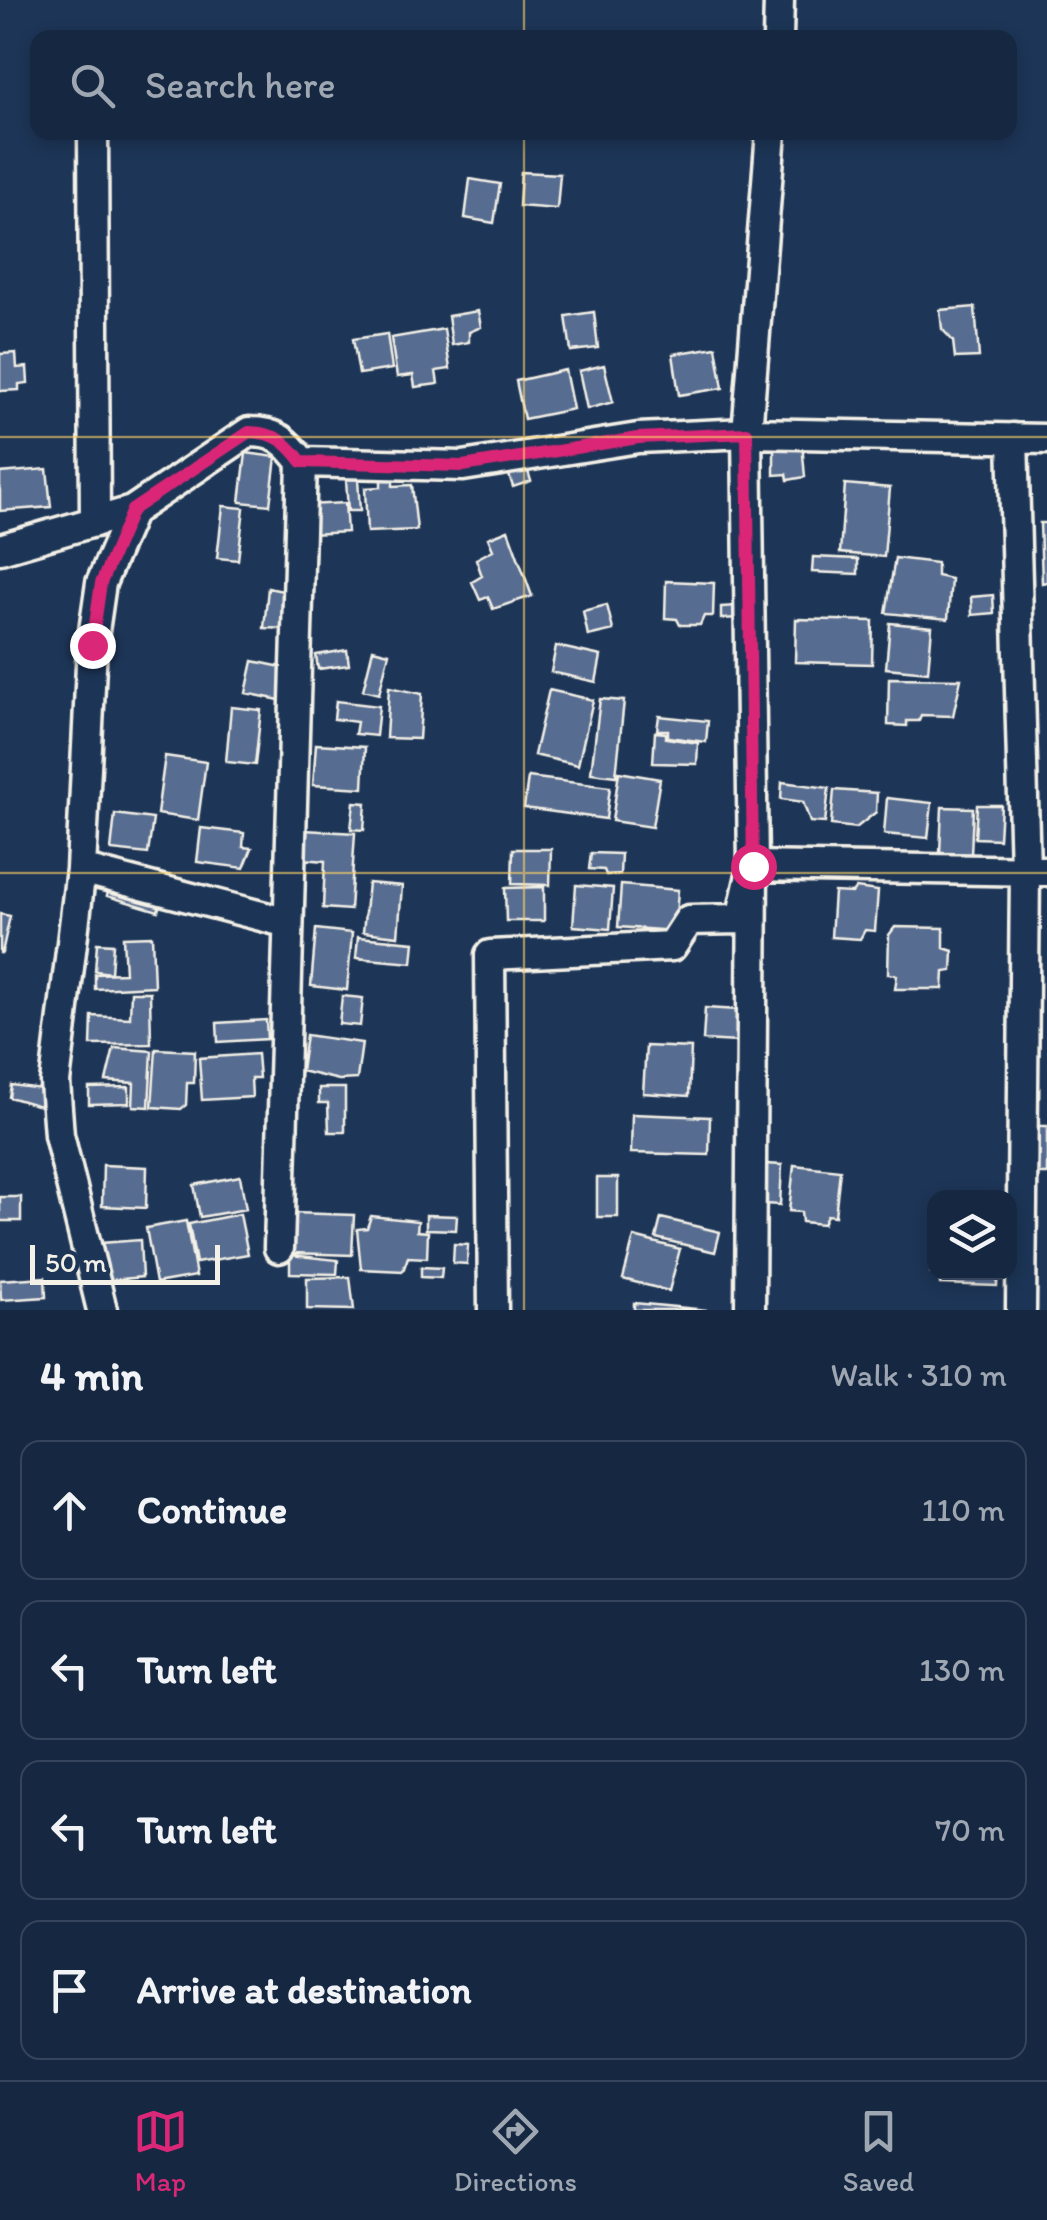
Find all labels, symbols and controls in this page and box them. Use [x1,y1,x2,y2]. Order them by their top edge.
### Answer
search box [30,30,1017,140]
icon: search [65,58,120,113]
text: Search here [145,62,336,108]
route end [70,623,116,669]
route start [731,844,777,890]
map controls [927,1190,1017,1280]
button: layers [927,1190,1017,1280]
scale bar [30,1240,220,1284]
text: 50 m [45,1245,107,1279]
text: 4 min [40,1350,143,1401]
text: Walk · 310 m [831,1356,1007,1394]
icon: ahead [42,1483,97,1538]
text: Continue [137,1487,287,1533]
text: 110 m [921,1491,1005,1529]
icon: left [42,1643,97,1698]
text: Turn left [137,1647,277,1693]
text: 130 m [919,1651,1005,1689]
icon: left [42,1803,97,1858]
text: Turn left [137,1807,277,1853]
text: 70 m [935,1811,1005,1849]
icon: arrive [42,1963,97,2018]
text: Arrive at destination [137,1967,472,2013]
tab: Map [133,2104,188,2198]
tab: Directions [454,2104,577,2198]
tab: Saved [843,2104,914,2198]

